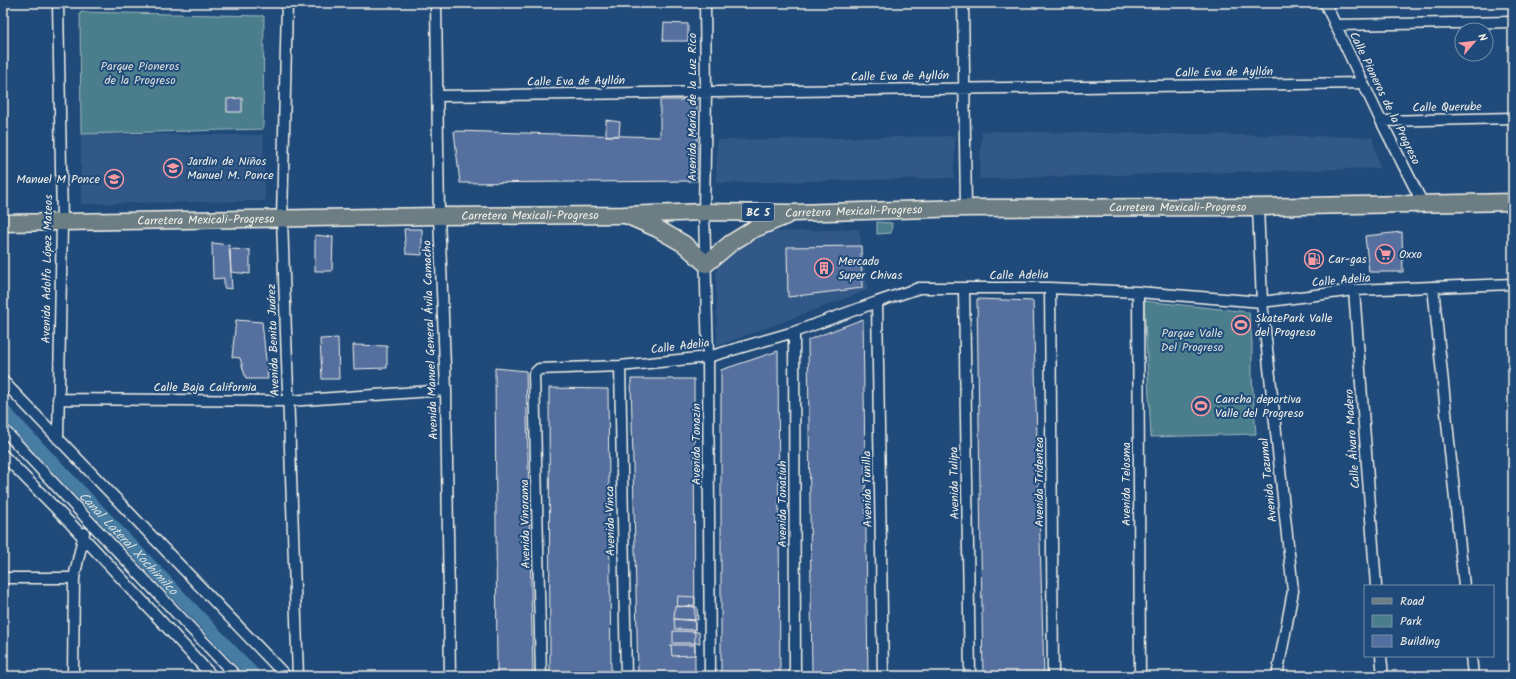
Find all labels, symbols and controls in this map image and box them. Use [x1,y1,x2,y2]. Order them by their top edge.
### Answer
north arrow [1454,22,1494,62]
street label: Calle Pioneros de la Progreso [1344,28,1425,168]
text: N [1472,30,1492,45]
street label: Avenida María de la Luz Rico [683,33,702,181]
park label: Parque Pioneros de la Progreso [101,57,179,90]
street label: Calle Eva de Ayllón [1175,62,1273,83]
street label: Calle Eva de Ayllón [851,66,949,87]
street label: Calle Eva de Ayllón [527,71,625,92]
street label: Calle Querube [1412,97,1482,118]
place label: Jardin de Niños Manuel M. Ponce [187,152,274,185]
school or university icon: Jardin de Niños Manuel M. Ponce [162,157,184,179]
school or university icon: Manuel M Ponce [103,168,125,190]
place label: Manuel M Ponce [16,170,101,189]
street label: Avenida Adolfo López Mateos [37,194,58,344]
street label: Carretera Mexicali-Progreso [1109,198,1247,218]
street label: Carretera Mexicali-Progreso [785,200,923,223]
road number: BC 5 [742,203,774,221]
street label: Carretera Mexicali-Progreso [461,206,599,226]
street label: Carretera Mexicali-Progreso [137,210,275,231]
street label: Avenida Manuel General Ávila Camacho [418,240,443,440]
supermarket icon: Oxxo [1374,243,1396,265]
place label: Oxxo [1399,245,1422,264]
fuel station icon: Car-gas [1303,248,1325,270]
place label: Car-gas [1328,250,1367,269]
place label: Mercado Super Chivas [838,252,902,285]
building icon: Mercado Super Chivas [813,257,835,279]
street label: Calle Adelia [989,265,1049,286]
street label: Calle Adelia [1311,268,1372,293]
street label: Avenida Benito Juárez [262,284,285,396]
place label: SkatePark Valle del Progreso [1255,309,1333,342]
sports icon: SkatePark Valle del Progreso [1230,314,1252,336]
park label: Parque Valle Del Progreso [1161,324,1223,357]
street label: Calle Adelia [650,333,711,360]
street label: Calle Baja California [153,378,257,397]
street label: Calle Álvaro Madero [1340,388,1365,489]
place label: Cancha deportiva Valle del Progreso [1215,390,1304,423]
sports icon: Cancha deportiva Valle del Progreso [1190,395,1212,417]
street label: Avenida Tonazin [687,403,706,485]
street label: Avenida Tridentea [1030,437,1049,527]
street label: Avenida Tazumal [1255,437,1282,523]
street label: Avenida Telosma [1117,442,1136,526]
street label: Avenida Tulipa [944,446,965,520]
street label: Avenida Tunilla [857,450,878,527]
street label: Avenida Tonatiuh [773,460,792,548]
street label: Avenida Vinorama [515,479,536,569]
street label: Avenida Vinca [600,485,621,556]
water label: Canal Lateral Xochimilco [73,487,183,601]
legend [1364,585,1494,657]
text: Road [1400,592,1425,611]
text: Park [1400,612,1422,631]
text: Building [1400,632,1440,651]

